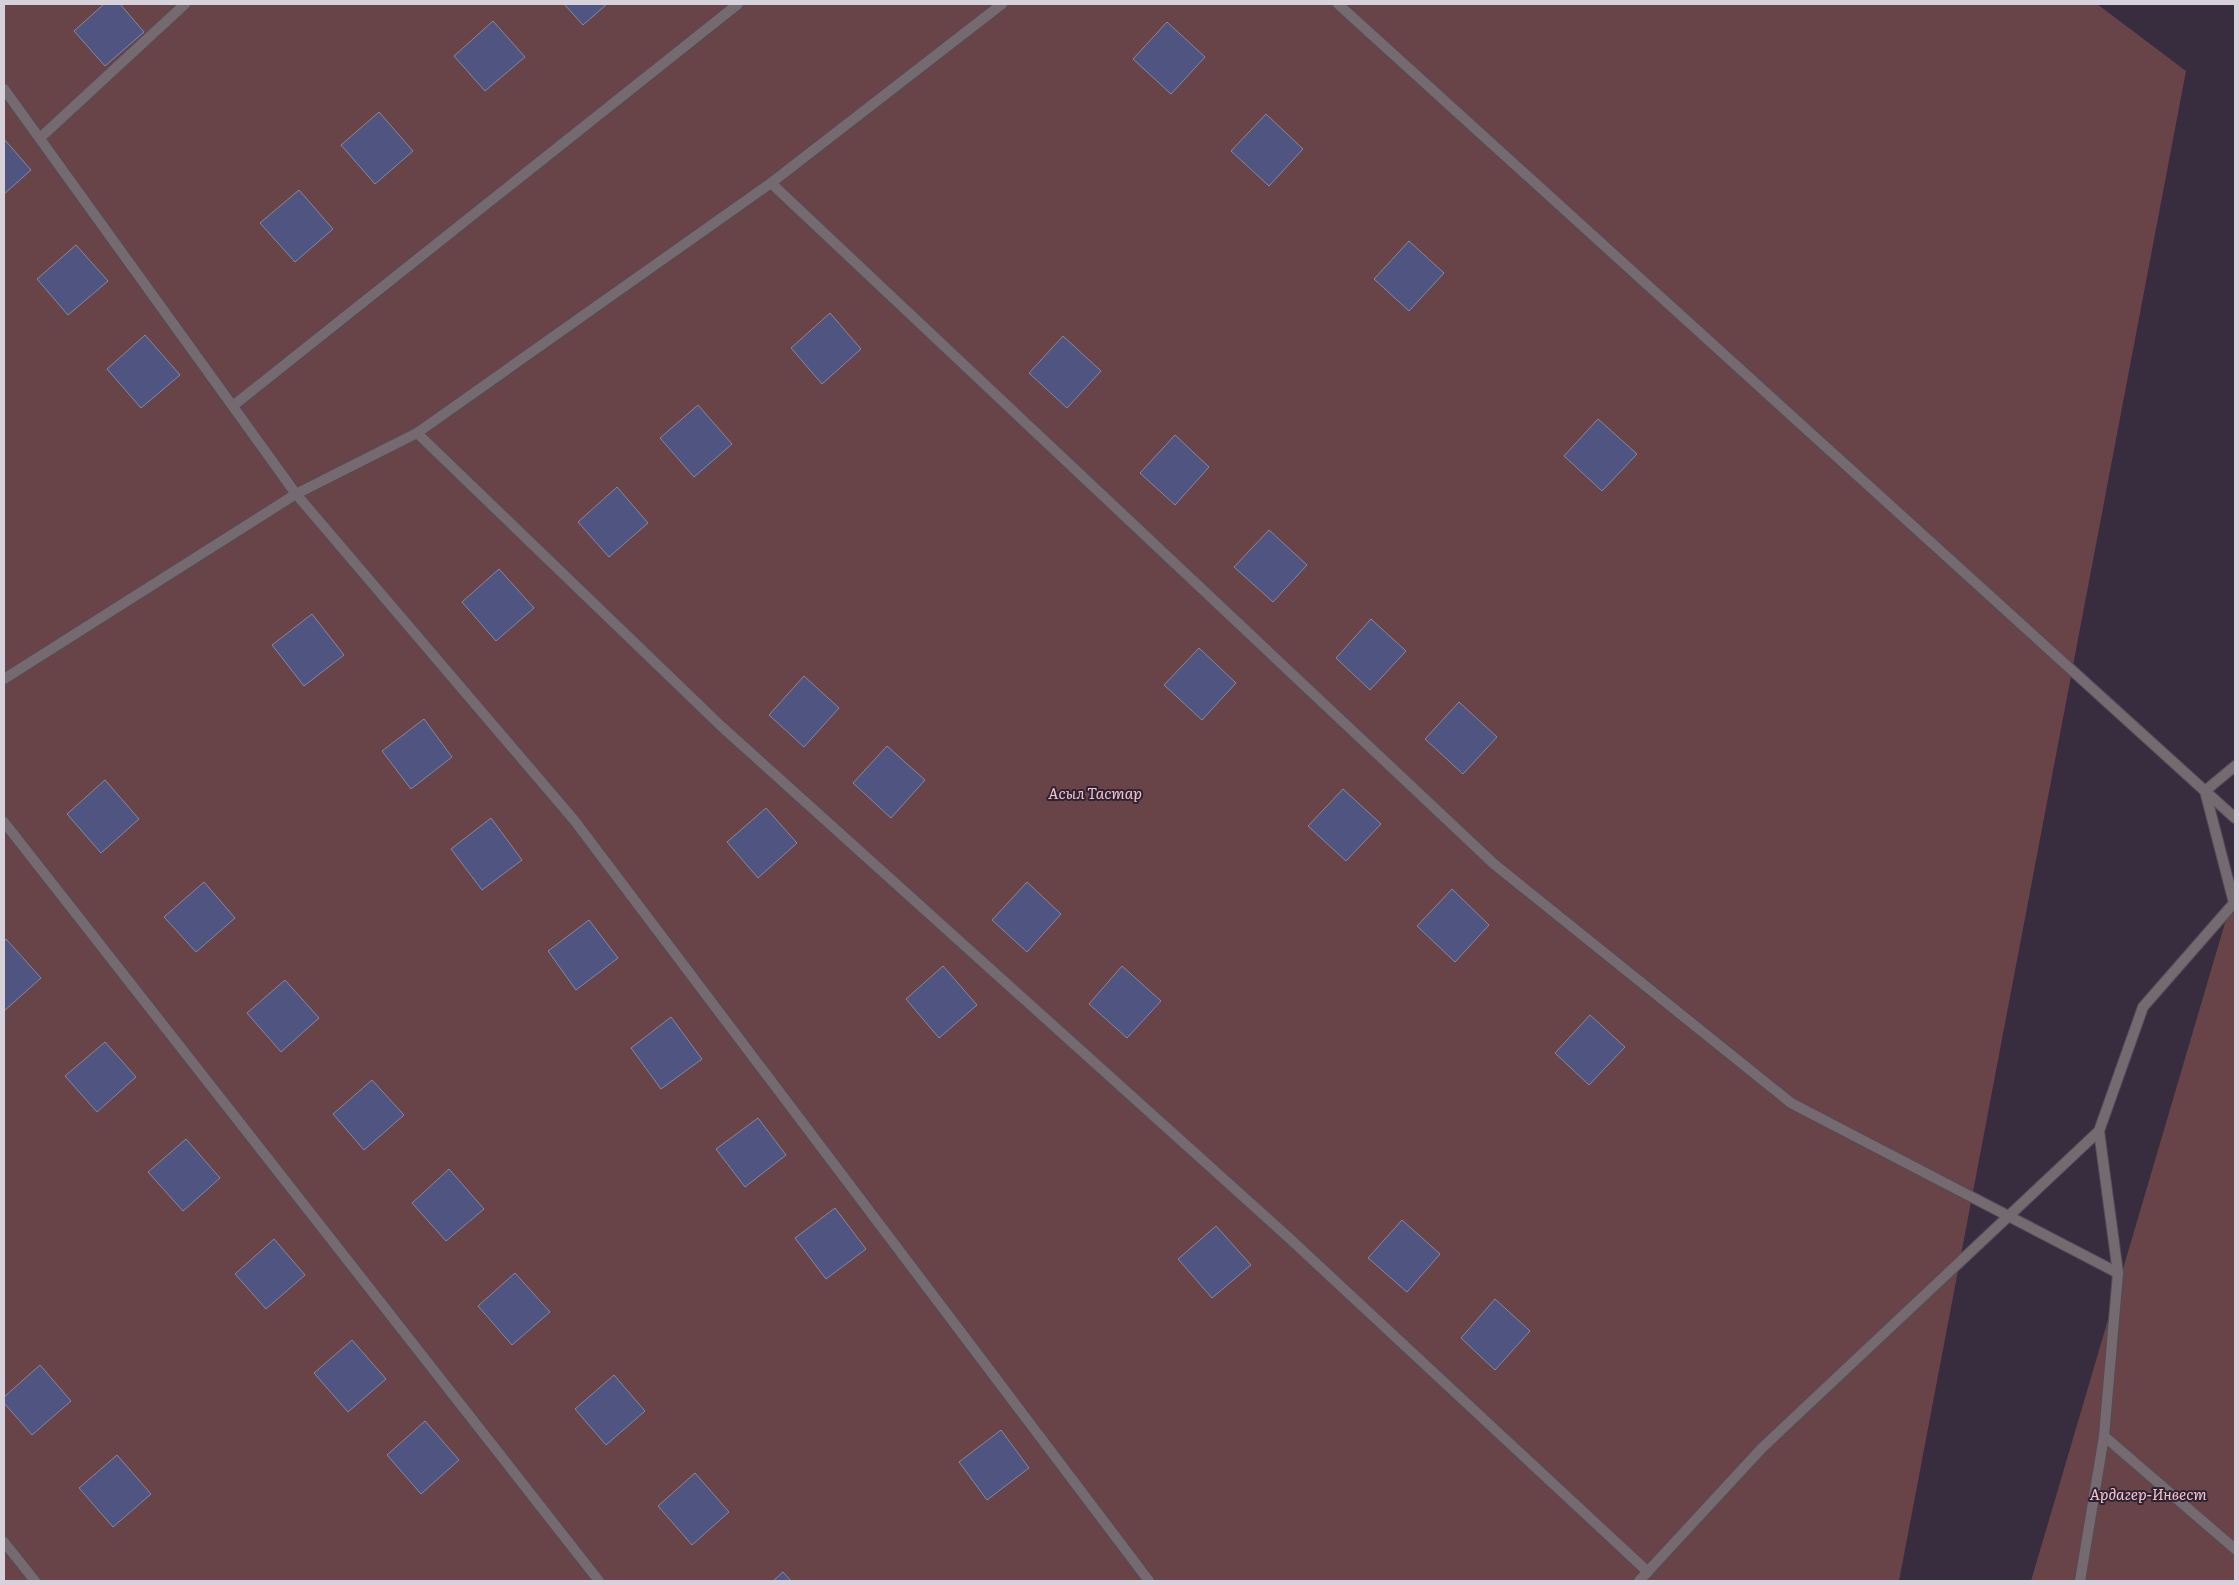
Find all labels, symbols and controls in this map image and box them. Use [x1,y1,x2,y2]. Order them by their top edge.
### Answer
park label: Асыл Тастар [1048,781,1142,804]
park label: Ардагер-Инвест [2089,1482,2207,1505]

